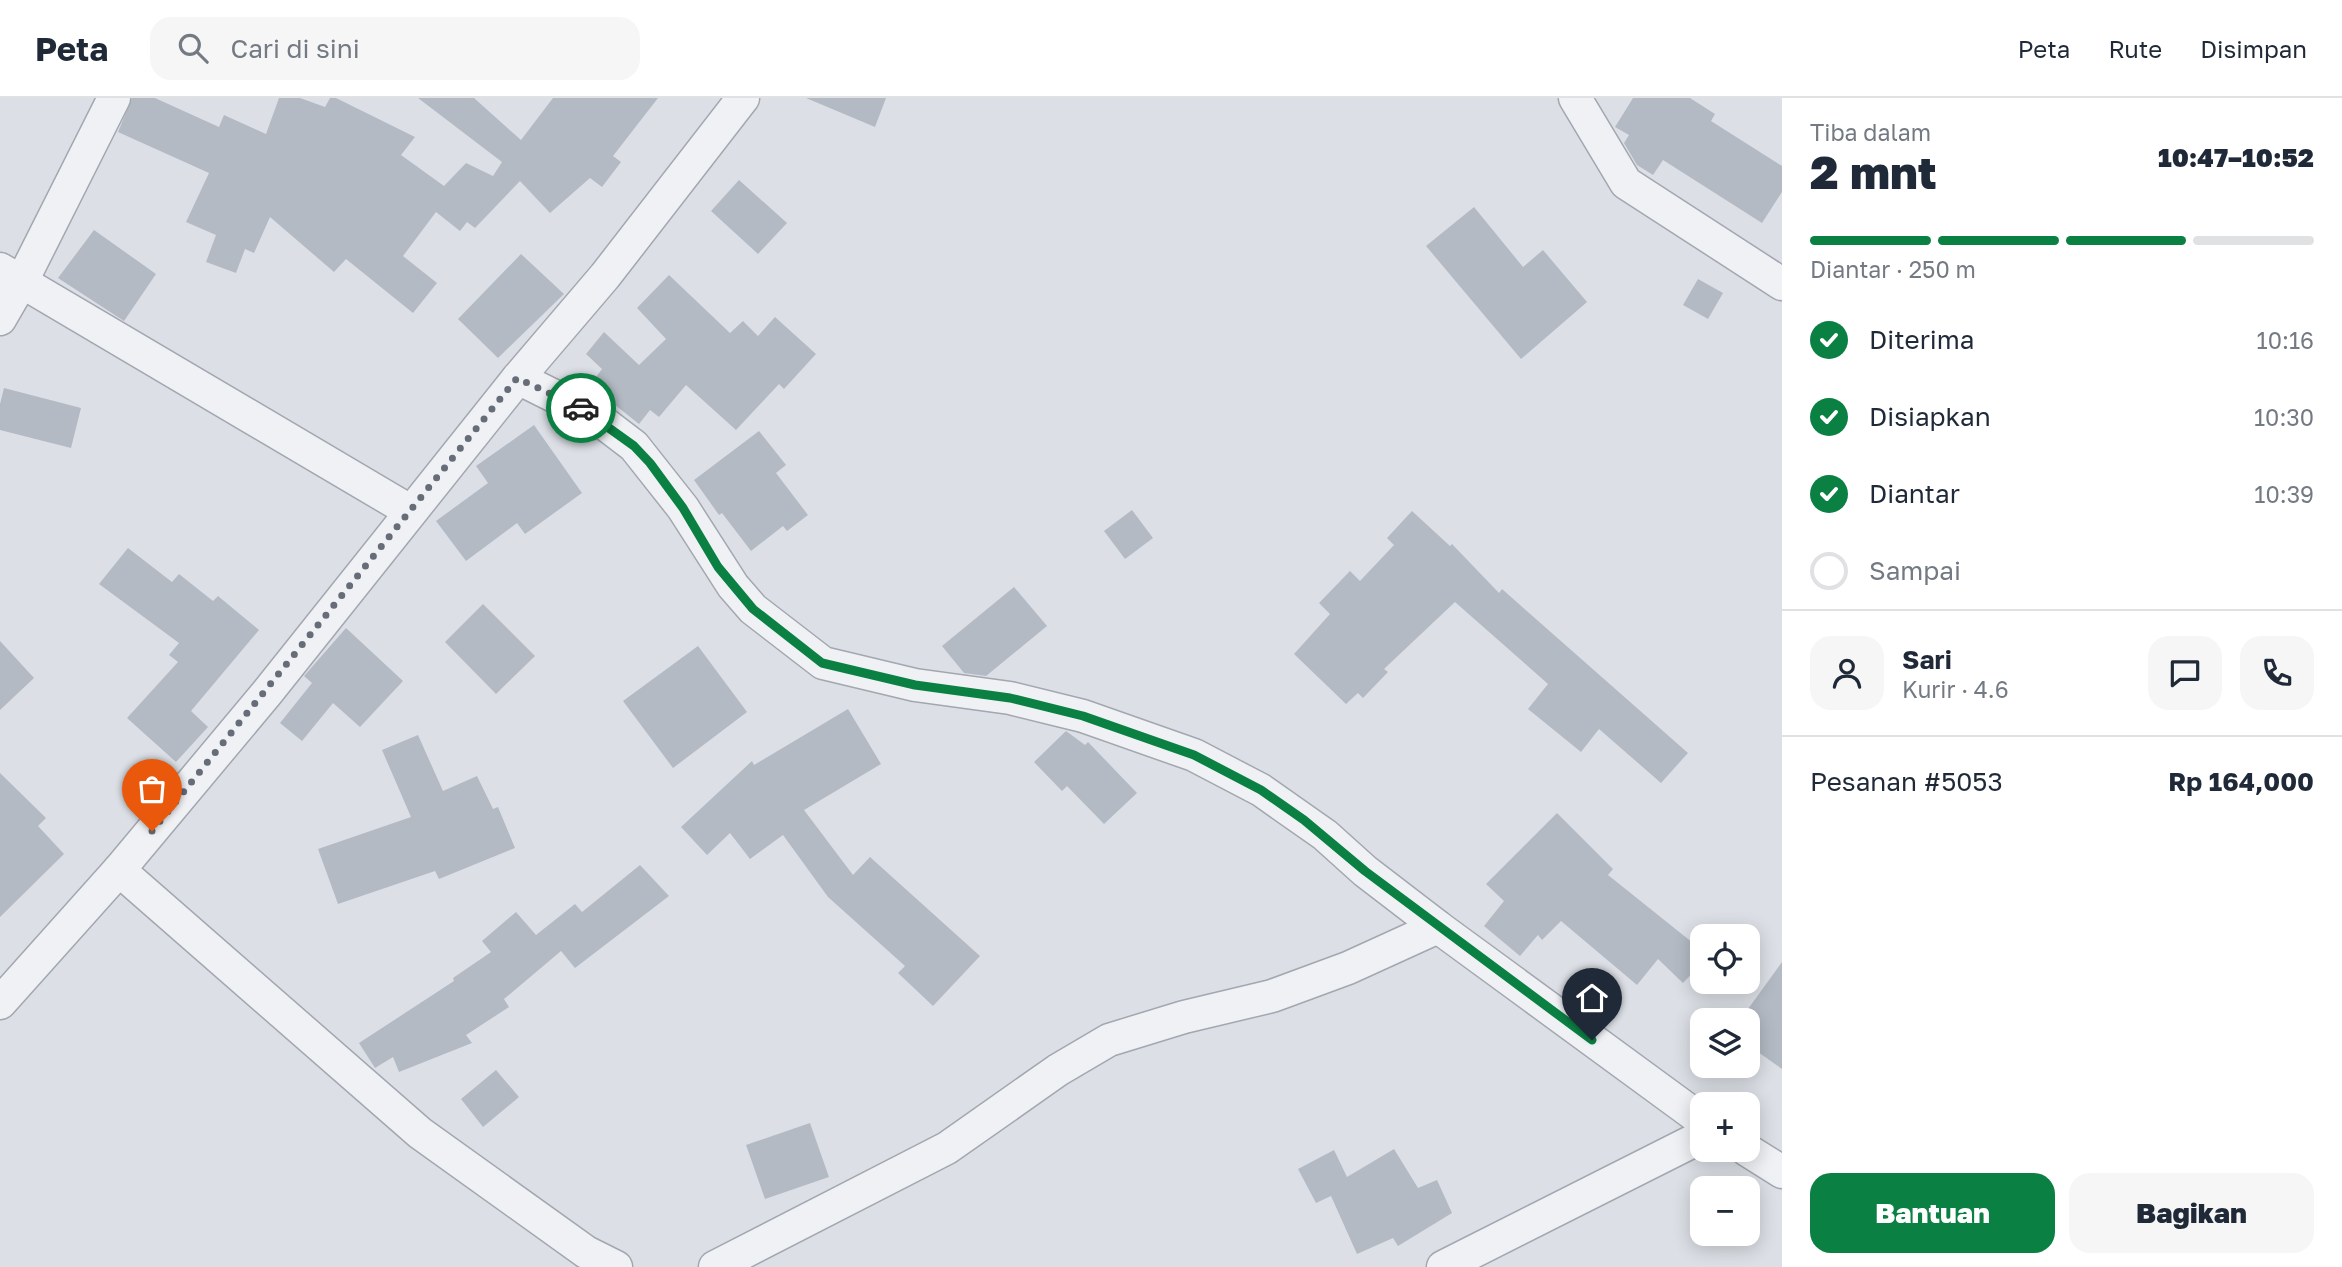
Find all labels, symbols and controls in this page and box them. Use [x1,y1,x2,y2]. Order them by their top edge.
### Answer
search box [150,17,640,80]
text: Peta [35,29,108,68]
icon: search [174,29,212,67]
text: Cari di sini [230,33,360,64]
text: Peta [2018,34,2070,63]
text: Rute [2108,34,2162,63]
text: Disimpan [2200,34,2307,63]
text: Tiba dalam [1810,118,1931,146]
text: 10:47–10:52 [2158,142,2314,173]
text: 2 mnt [1810,144,1937,199]
text: Diantar · 250 m [1810,255,1976,283]
icon: check [1810,321,1848,359]
text: Diterima [1869,324,1974,355]
text: 10:16 [2257,326,2314,354]
courier [546,373,616,443]
icon: car [562,389,600,427]
icon: check [1810,398,1848,436]
text: Disiapkan [1869,401,1991,432]
text: 10:30 [2254,403,2314,431]
icon: check [1810,475,1848,513]
text: Diantar [1869,478,1960,509]
text: 10:39 [2254,480,2314,508]
text: Sampai [1869,555,1961,586]
button: person [1810,636,1884,710]
button: chat [2148,636,2222,710]
button: phone [2240,636,2314,710]
text: Sari [1902,644,1952,675]
text: Kurir · 4.6 [1902,675,2009,703]
pin [122,759,182,831]
text: Pesanan #5053 [1810,766,2003,797]
text: Rp 164,000 [2168,766,2314,797]
icon: bag [133,770,171,808]
map controls [1690,924,1760,1246]
button: locate [1690,924,1760,994]
pin [1562,968,1622,1040]
icon: home [1573,979,1611,1017]
button: layers [1690,1008,1760,1078]
button: + [1690,1092,1760,1162]
button: Bantuan [1810,1173,2055,1253]
button: Bagikan [2069,1173,2314,1253]
button: − [1690,1176,1760,1246]

